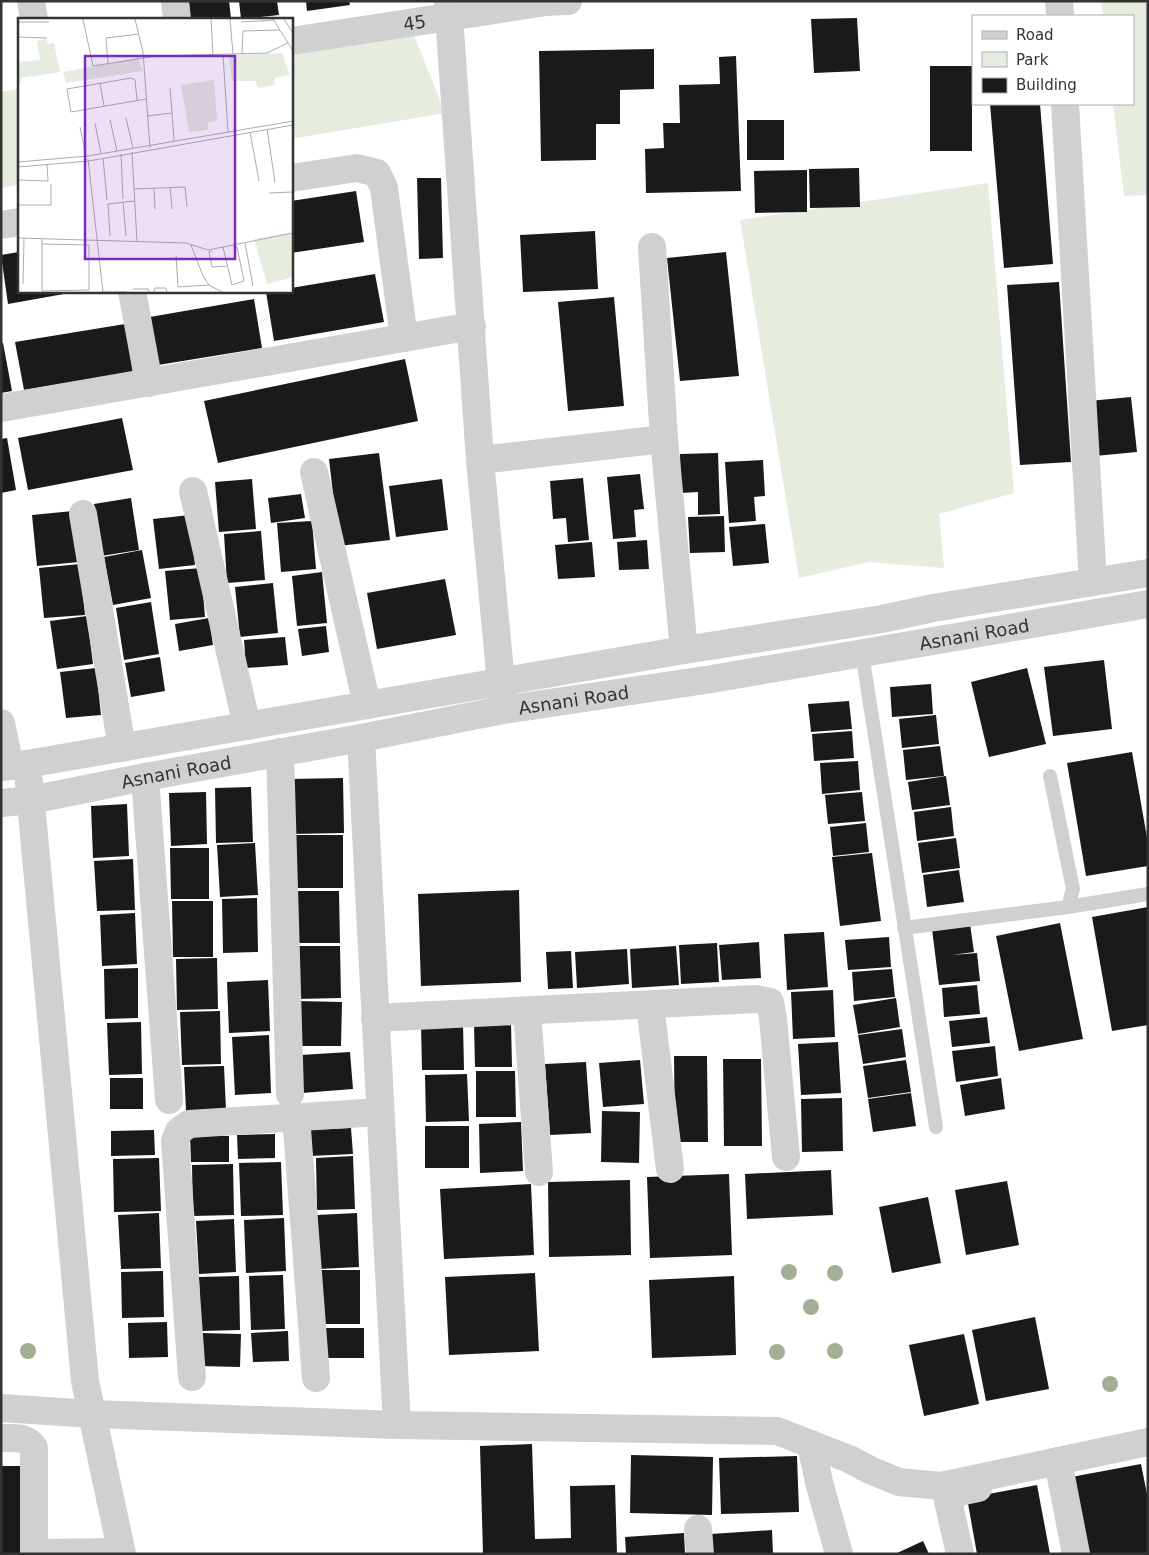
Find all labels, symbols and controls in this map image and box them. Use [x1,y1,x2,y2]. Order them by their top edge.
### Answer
street label: 45 [402,10,427,34]
legend [972,15,1134,105]
inset map [18,18,292,292]
text: Road [1016,26,1054,44]
text: Park [1016,51,1049,69]
text: Building [1016,76,1077,94]
street label: Asnani Road [917,614,1031,654]
street label: Asnani Road [517,681,630,718]
street label: Asnani Road [119,751,233,792]

